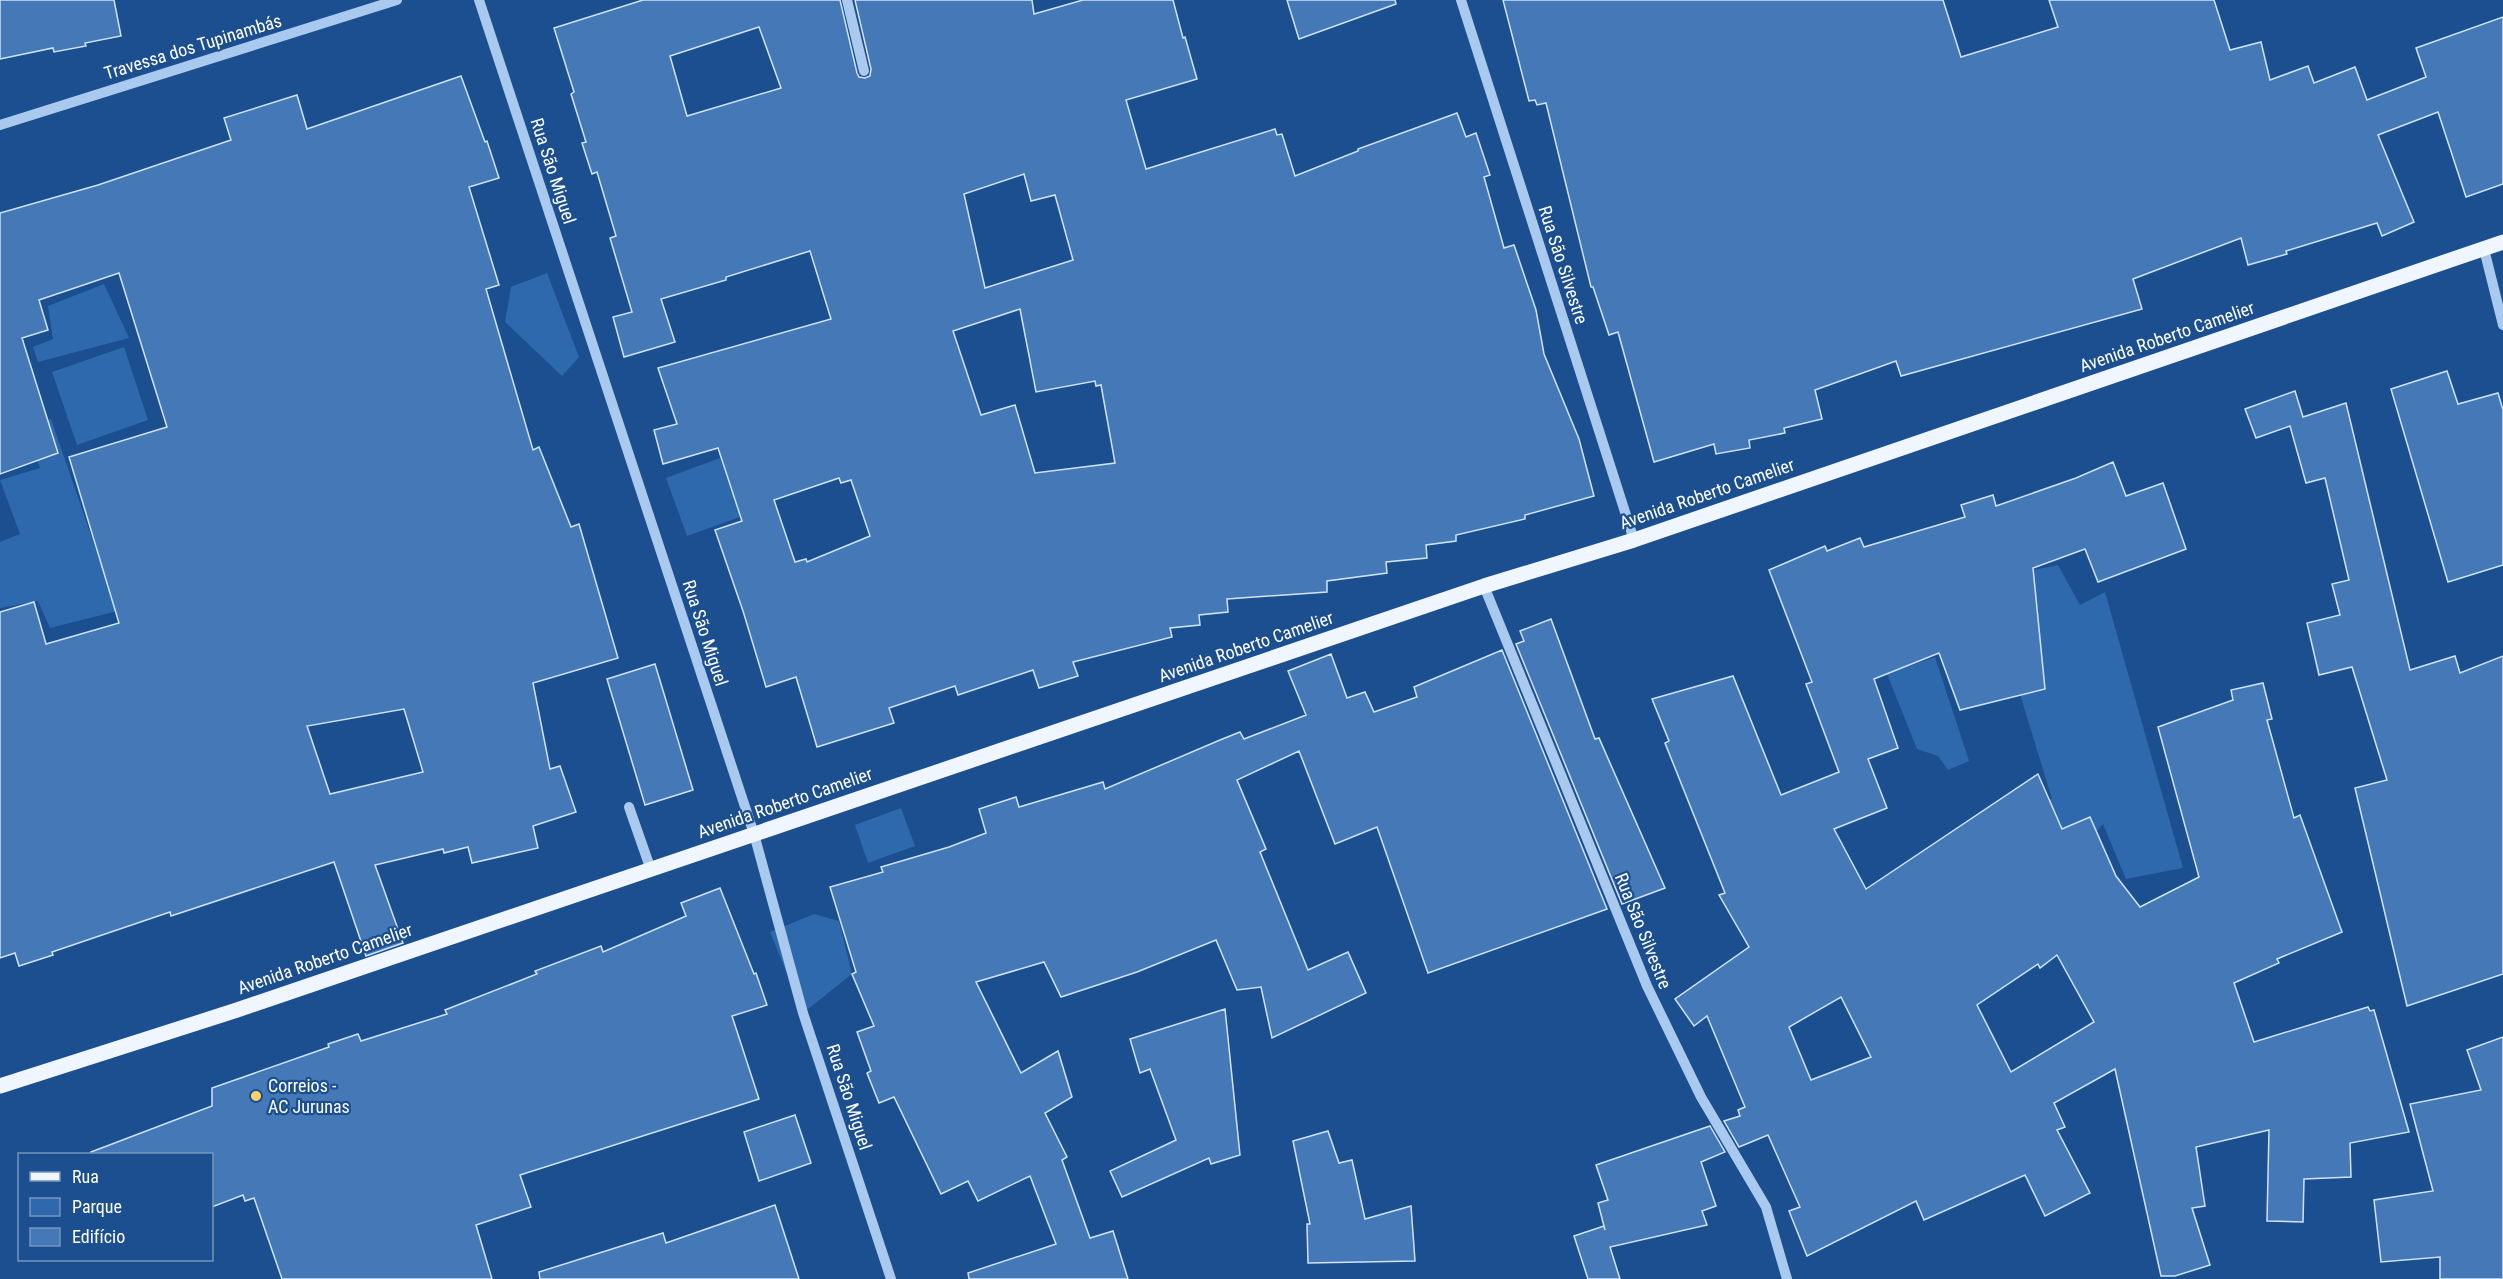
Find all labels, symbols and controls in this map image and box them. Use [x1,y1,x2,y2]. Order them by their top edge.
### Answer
street label: Travessa dos Tupinambás [102,10,284,84]
street label: Rua São Miguel [526,115,580,226]
street label: Rua São Silvestre [1534,203,1592,327]
street label: Avenida Roberto Camelier [2077,297,2258,376]
street label: Avenida Roberto Camelier [1617,454,1798,533]
street label: Rua São Miguel [678,577,732,688]
street label: Avenida Roberto Camelier [1156,607,1337,686]
street label: Avenida Roberto Camelier [695,763,876,842]
street label: Rua São Silvestre [1611,870,1676,992]
street label: Avenida Roberto Camelier [235,919,416,998]
street label: Rua São Miguel [822,1041,876,1152]
place label: Correios - AC Jurunas [268,1075,350,1117]
marker: Correios - AC Jurunas [249,1089,263,1103]
legend [18,1153,213,1261]
text: Rua [72,1166,99,1187]
text: Parque [72,1196,122,1217]
text: Edifício [72,1226,125,1247]

